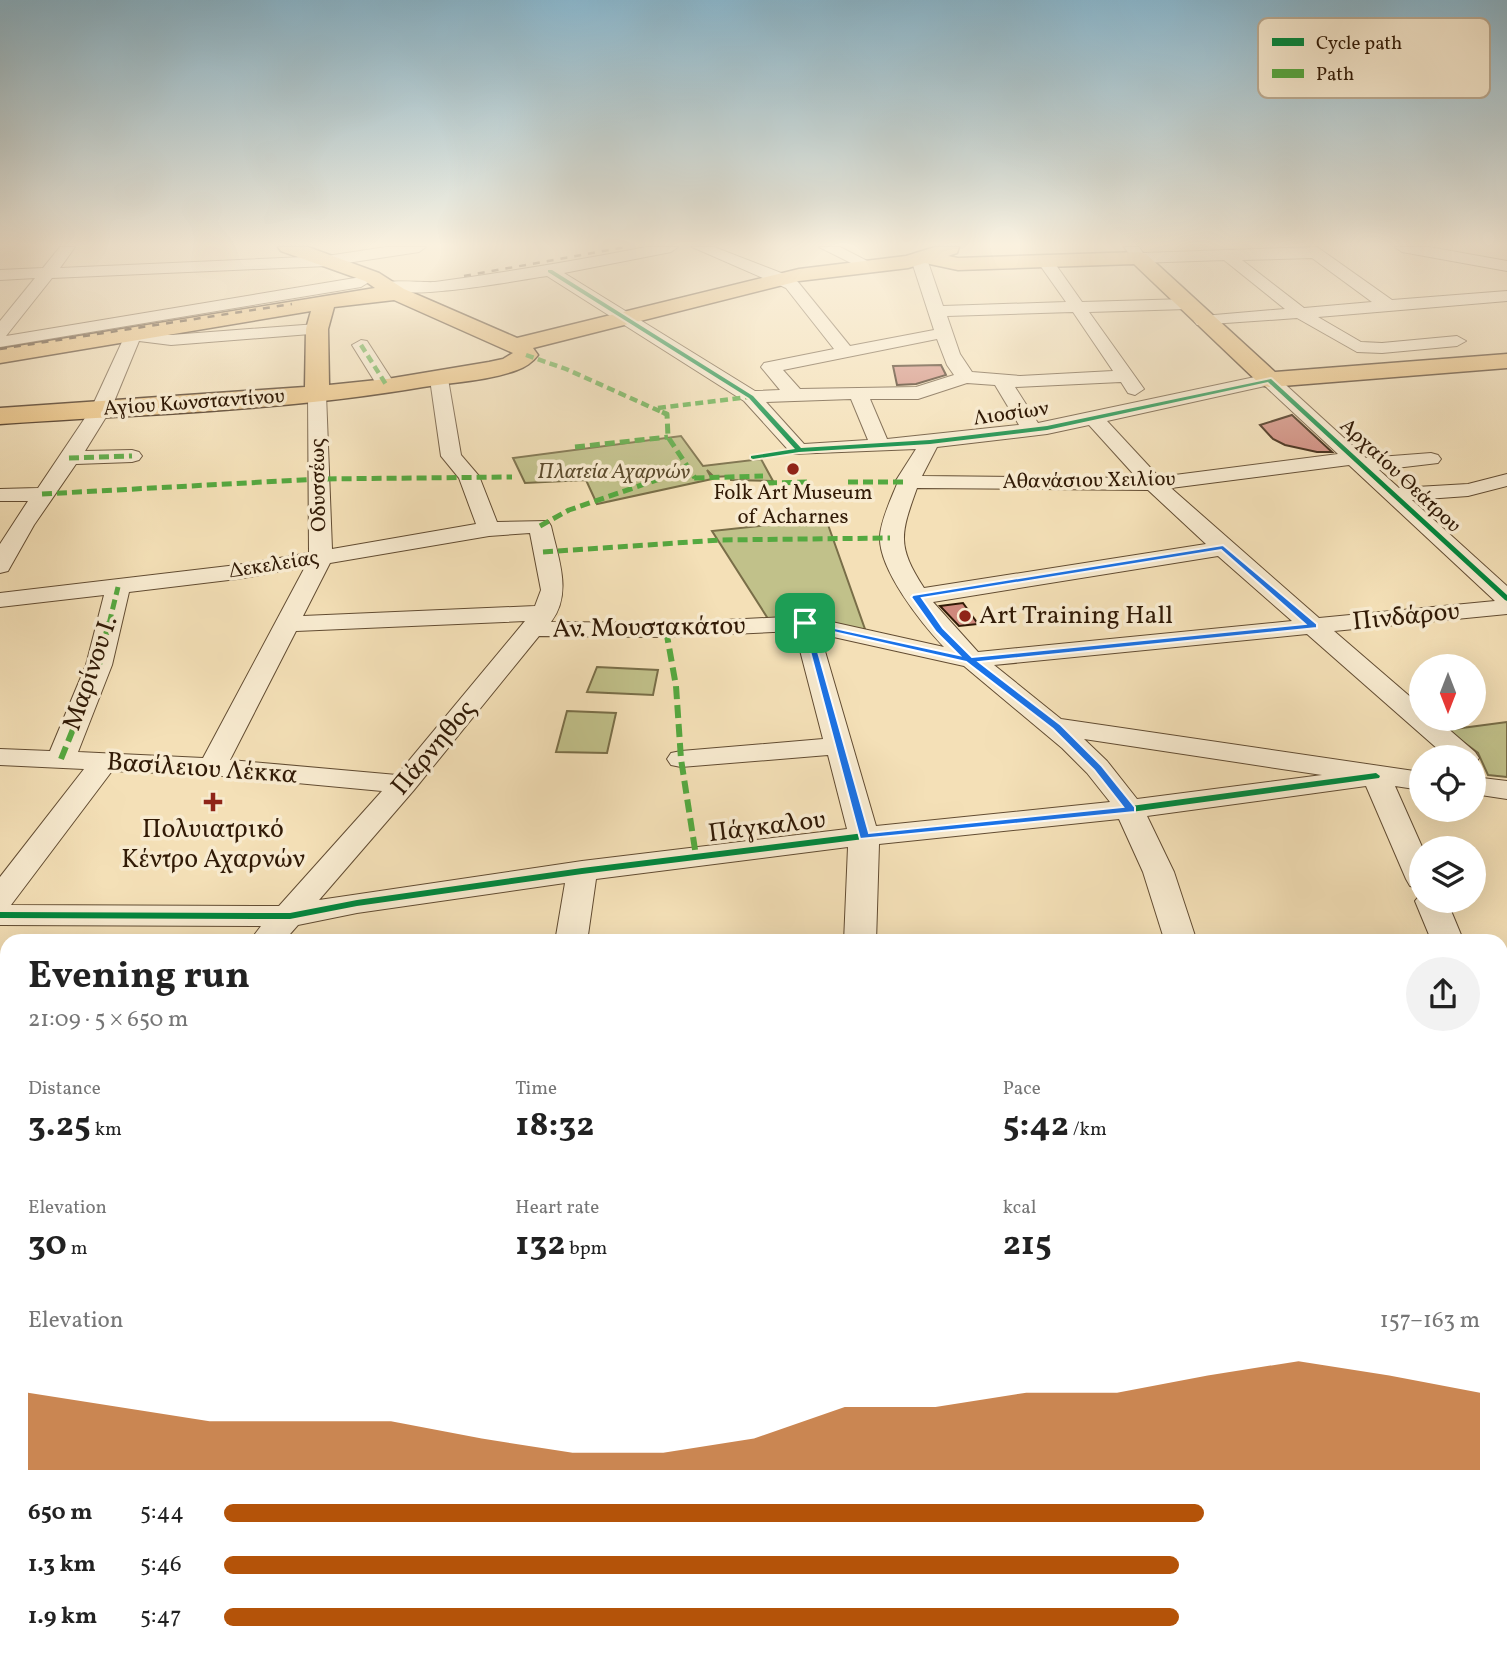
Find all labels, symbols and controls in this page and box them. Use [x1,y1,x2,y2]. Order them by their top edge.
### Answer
legend [1258,18,1490,98]
text: Cycle path [1316,31,1402,57]
text: Path [1316,62,1354,88]
street label: Αγίου Κωνσταντίνου [102,382,286,424]
street label: Λιοσίων [972,394,1050,434]
street label: Αρχαίου Θεάτρου [1333,412,1467,540]
street label: Οδυσσέως [304,438,334,532]
park label: Πλατεία Αχαρνών [538,458,691,487]
marker: Folk Art Museum of Acharnes [785,461,801,477]
street label: Αθανάσιου Χειλίου [1002,465,1176,497]
place label: Folk Art Museum of Acharnes [713,479,873,532]
street label: Δεκελείας [227,544,321,586]
pin [775,593,835,653]
street label: Πινδάρου [1351,593,1461,641]
place label: Art Training Hall [979,598,1173,634]
icon: arrive [786,604,824,642]
street label: Αν. Μουστακάτου [552,608,746,648]
marker: Art Training Hall [957,608,973,624]
street label: Μαρίνου Ι. [55,611,127,735]
north arrow [1409,654,1486,732]
map controls [1409,654,1486,913]
street label: Πάρνηθος [383,692,485,804]
street label: Βασίλειου Λέκκα [105,744,299,794]
button: locate [1409,745,1486,822]
marker: Πολυιατρικό Κέντρο Αχαρνών [203,792,223,812]
street label: Πάγκαλου [706,802,828,852]
place label: Πολυιατρικό Κέντρο Αχαρνών [121,812,305,878]
button: layers [1409,836,1486,913]
text: Evening run [28,951,250,1004]
button: share [1406,957,1480,1031]
text: 21:09 · 5 × 650 m [28,1004,188,1036]
text: Distance [28,1076,101,1102]
text: Time [515,1076,557,1102]
text: Pace [1003,1076,1041,1102]
text: 3.25 [28,1102,91,1150]
text: 18:32 [515,1102,594,1150]
text: 5:42 [1003,1102,1069,1150]
text: km [91,1117,122,1143]
text: /km [1069,1117,1107,1143]
text: Elevation [28,1195,107,1221]
text: Heart rate [515,1195,599,1221]
text: kcal [1003,1195,1036,1221]
text: 30 [28,1221,67,1269]
text: 132 [515,1221,565,1269]
text: 215 [1003,1221,1052,1269]
text: m [67,1236,88,1262]
text: bpm [565,1236,607,1262]
text: Elevation [28,1305,124,1337]
text: 157–163 m [1380,1305,1480,1337]
text: 650 m [28,1497,92,1529]
text: 5:44 [140,1497,184,1529]
text: 1.3 km [28,1549,96,1581]
text: 5:46 [140,1549,182,1581]
text: 1.9 km [28,1601,97,1633]
text: 5:47 [140,1601,181,1633]

